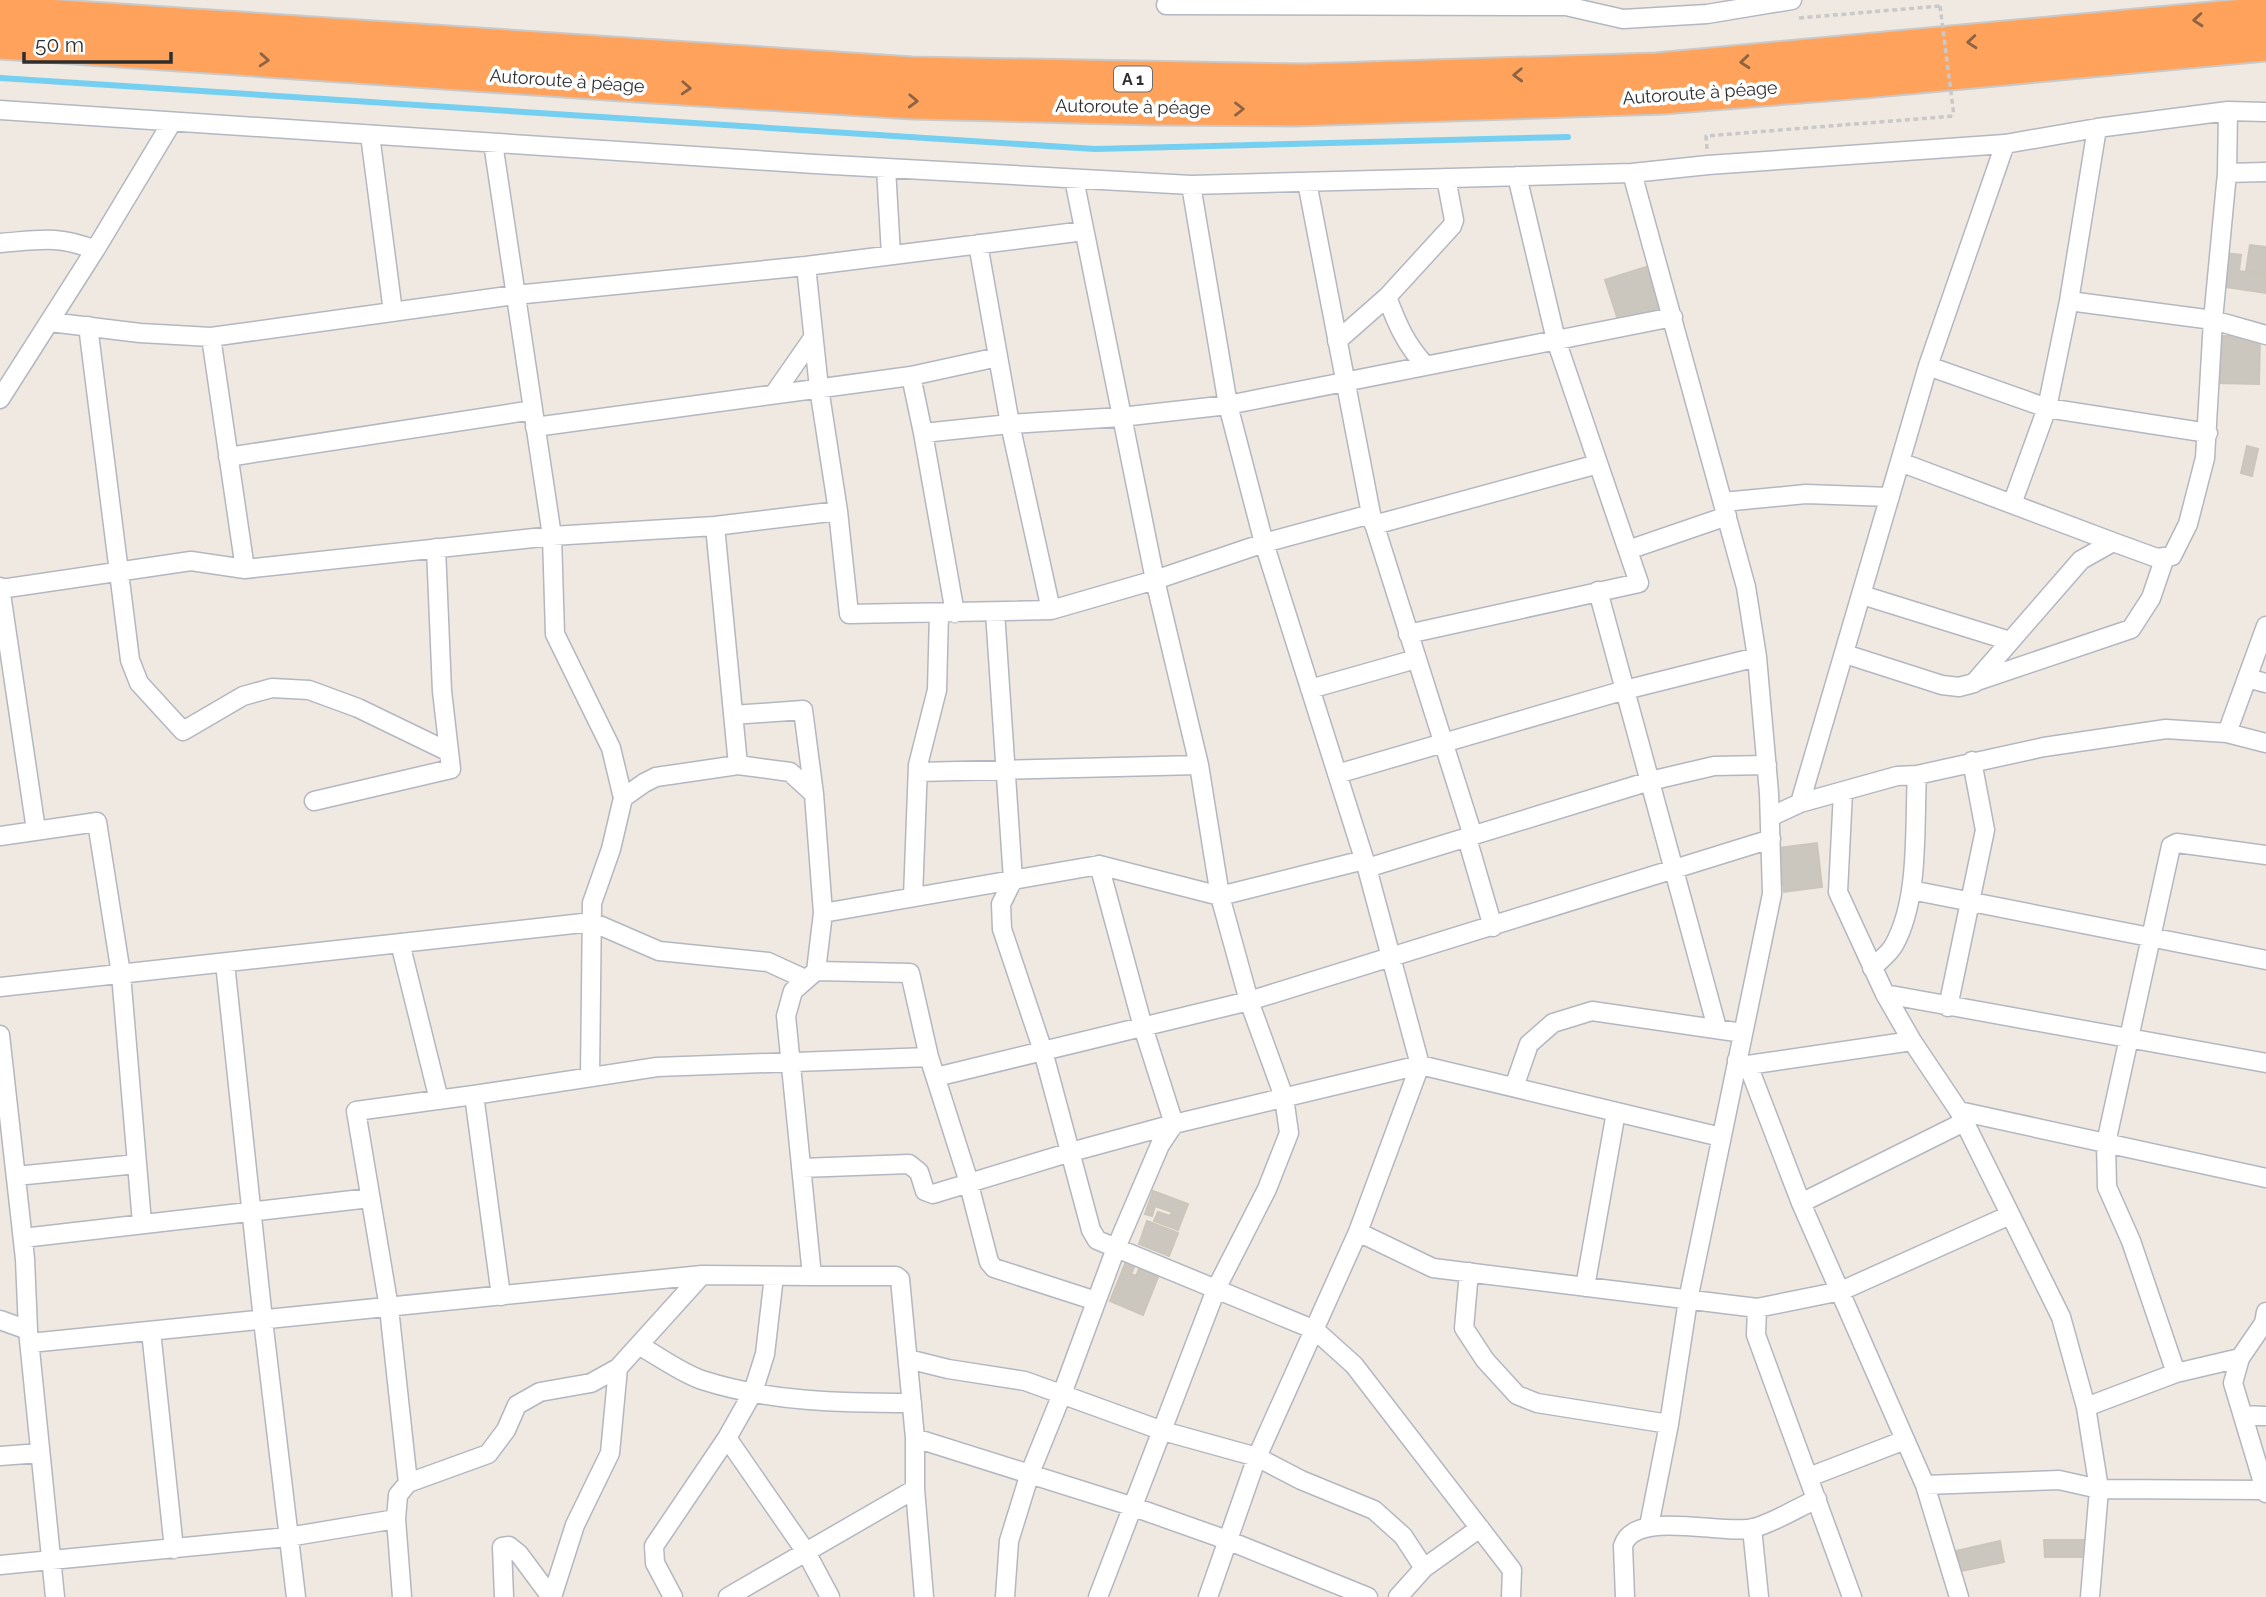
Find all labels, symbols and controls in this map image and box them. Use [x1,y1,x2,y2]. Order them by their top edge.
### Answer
one-way arrow [2192,12,2203,27]
scale bar [24,21,172,65]
text: 50 m [35,32,84,57]
one-way arrow [1966,34,1977,49]
one-way arrow [258,52,269,67]
one-way arrow [1739,55,1751,70]
street label: Autoroute à péage [489,65,646,96]
road number: A 1 [1114,66,1152,92]
one-way arrow [1512,68,1523,83]
street label: Autoroute à péage [1622,77,1779,108]
one-way arrow [681,81,692,96]
one-way arrow [908,94,919,109]
street label: Autoroute à péage [1055,95,1211,118]
one-way arrow [1234,101,1244,117]

